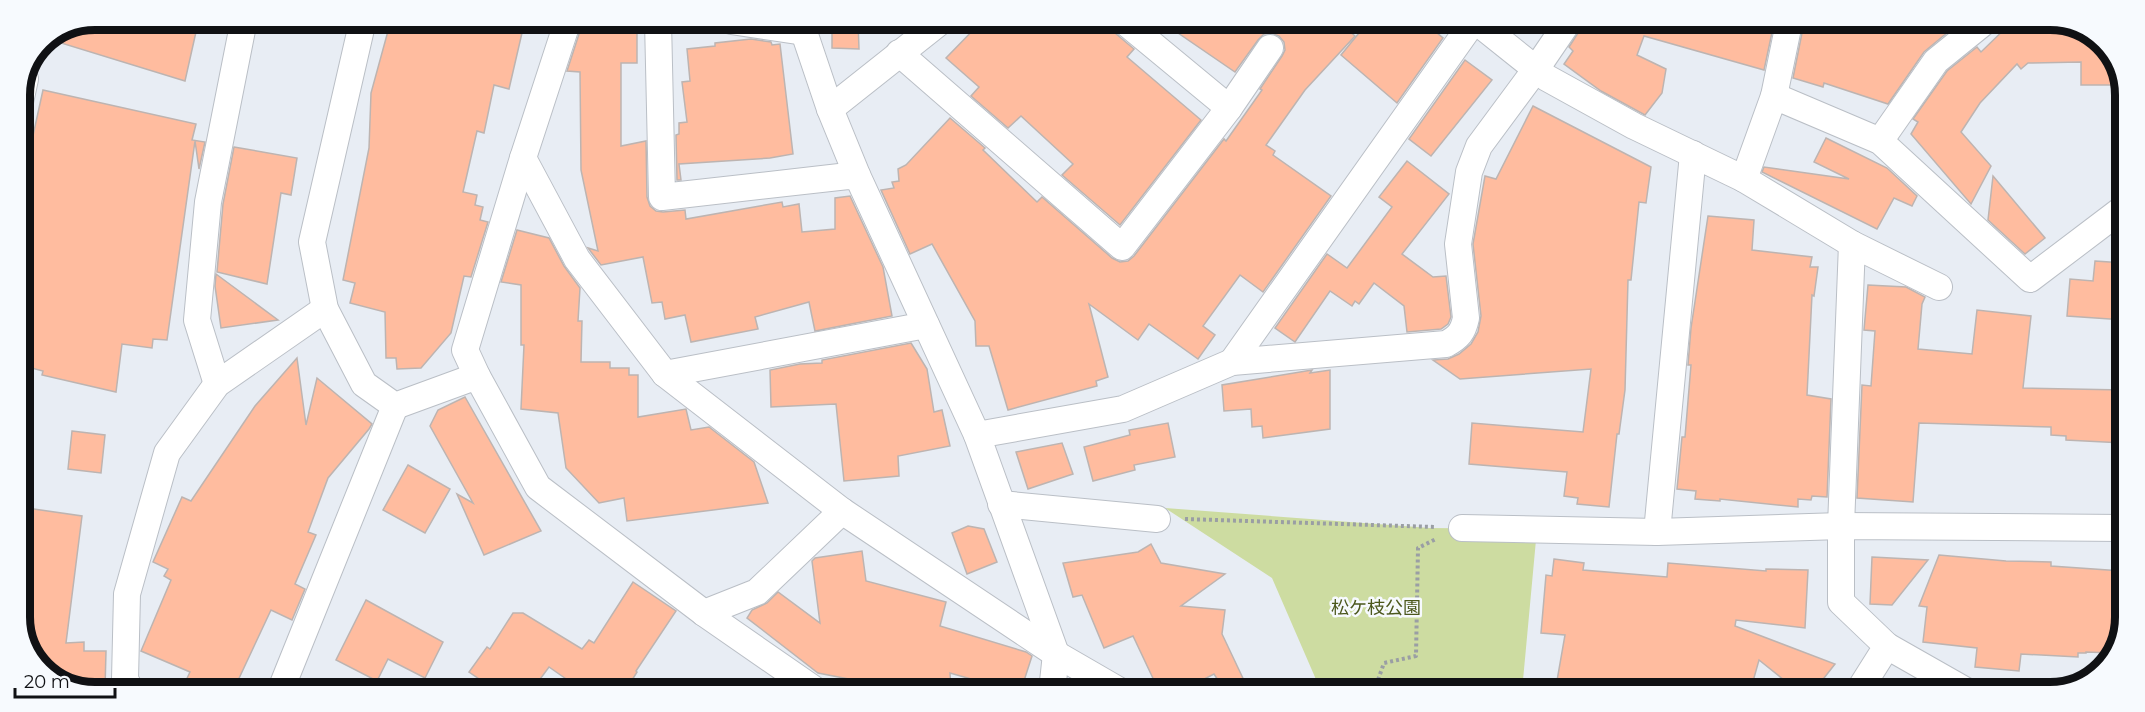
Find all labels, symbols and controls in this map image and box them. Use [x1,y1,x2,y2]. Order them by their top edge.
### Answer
park label: 松ケ枝公園 [1331,597,1421,619]
scale bar [15,661,116,699]
text: 20 m [24,671,70,693]

